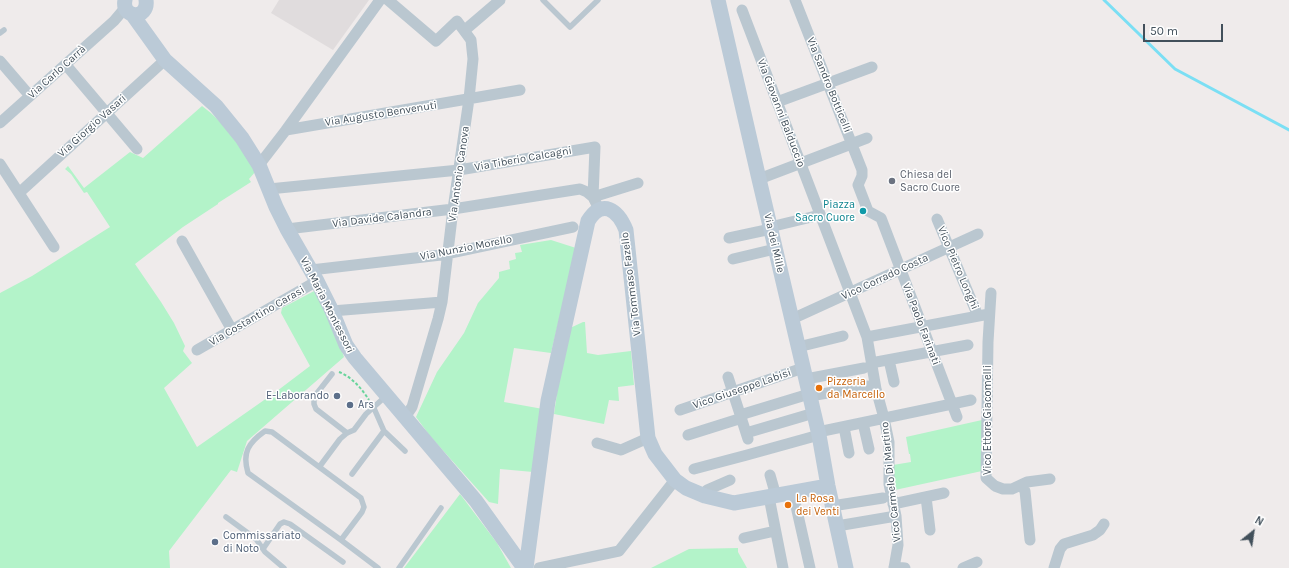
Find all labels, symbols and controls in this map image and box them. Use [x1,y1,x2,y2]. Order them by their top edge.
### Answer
scale bar [1145,16,1225,42]
text: 50 m [1150,24,1178,38]
street label: Via Sandro Botticelli [804,35,854,135]
street label: Via Carlo Carrà [25,43,89,101]
street label: Via Giovanni Balduccio [754,57,808,169]
street label: Via Giorgio Vasari [55,92,129,160]
street label: Via Augusto Benvenuti [324,99,438,129]
street label: Via Antonio Canova [446,125,472,223]
street label: Via Tiberio Calcagni [473,144,573,174]
place label: Chiesa del Sacro Cuore [900,168,960,194]
marker: Chiesa del Sacro Cuore [887,176,897,186]
place label: Piazza Sacro Cuore [795,198,855,224]
street label: Via Davide Calandra [331,205,433,231]
marker: Piazza Sacro Cuore [858,206,868,216]
street label: Via dei Mille [761,212,787,274]
street label: Vico Pietro Longhi [934,224,982,312]
street label: Via Tommaso Fazello [618,231,644,337]
street label: Via Nunzio Morello [419,233,513,263]
street label: Vico Corrado Costa [839,251,931,303]
street label: Via Maria Montessori [297,255,357,355]
street label: Via Paolo Farinati [899,281,943,367]
street label: Via Costantino Carasi [207,283,307,349]
street label: Vico Ettore Giacomelli [981,365,995,475]
street label: Vico Giuseppe Labisi [691,366,793,412]
place label: Pizzeria da Marcello [827,375,885,401]
marker: Pizzeria da Marcello [814,383,824,393]
place label: E-Laborando [266,389,329,403]
marker: E-Laborando [332,391,342,401]
place label: Ars [358,398,374,412]
marker: Ars [345,400,355,410]
street label: Vico Carmelo Di Martino [878,421,904,543]
place label: La Rosa dei Venti [796,492,840,518]
marker: La Rosa dei Venti [783,500,793,510]
north arrow [1233,512,1273,552]
text: N [1253,514,1266,529]
place label: Commissariato di Noto [223,529,301,555]
marker: Commissariato di Noto [210,537,220,547]

